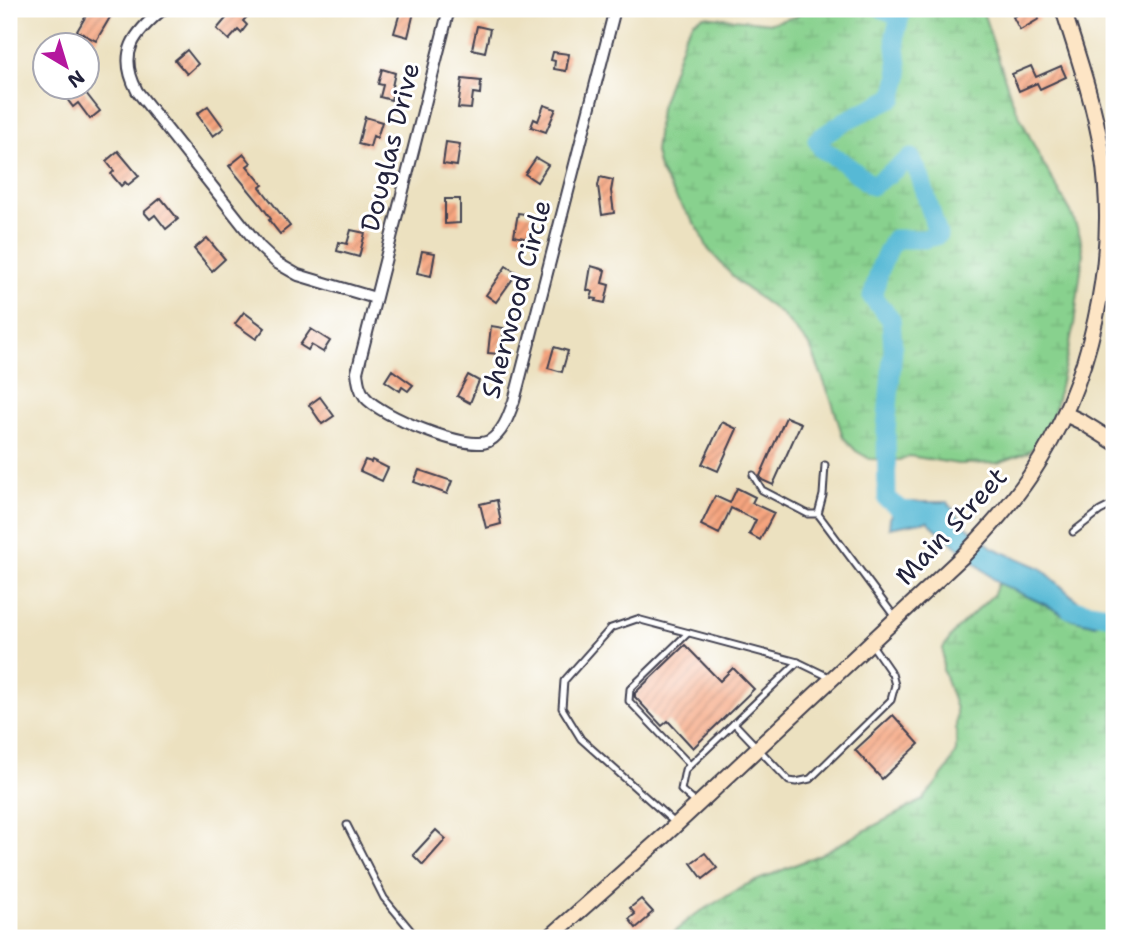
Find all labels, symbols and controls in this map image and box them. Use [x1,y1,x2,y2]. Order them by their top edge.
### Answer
north arrow [32,32,102,102]
street label: Douglas Drive [352,59,427,235]
text: N [63,65,90,93]
street label: Sherwood Circle [472,196,559,402]
street label: Main Street [887,459,1014,592]

